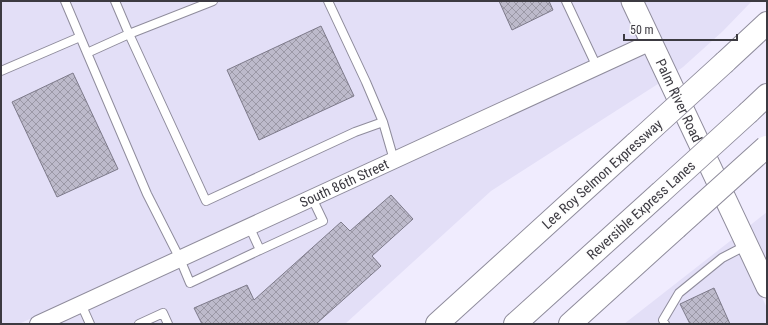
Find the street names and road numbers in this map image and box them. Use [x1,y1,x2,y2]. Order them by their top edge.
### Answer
street label: Palm River Road [652,56,705,145]
street label: Lee Roy Selmon Expressway [539,116,665,232]
street label: South 86th Street [297,156,391,210]
street label: Reversible Express Lanes [584,157,698,263]

